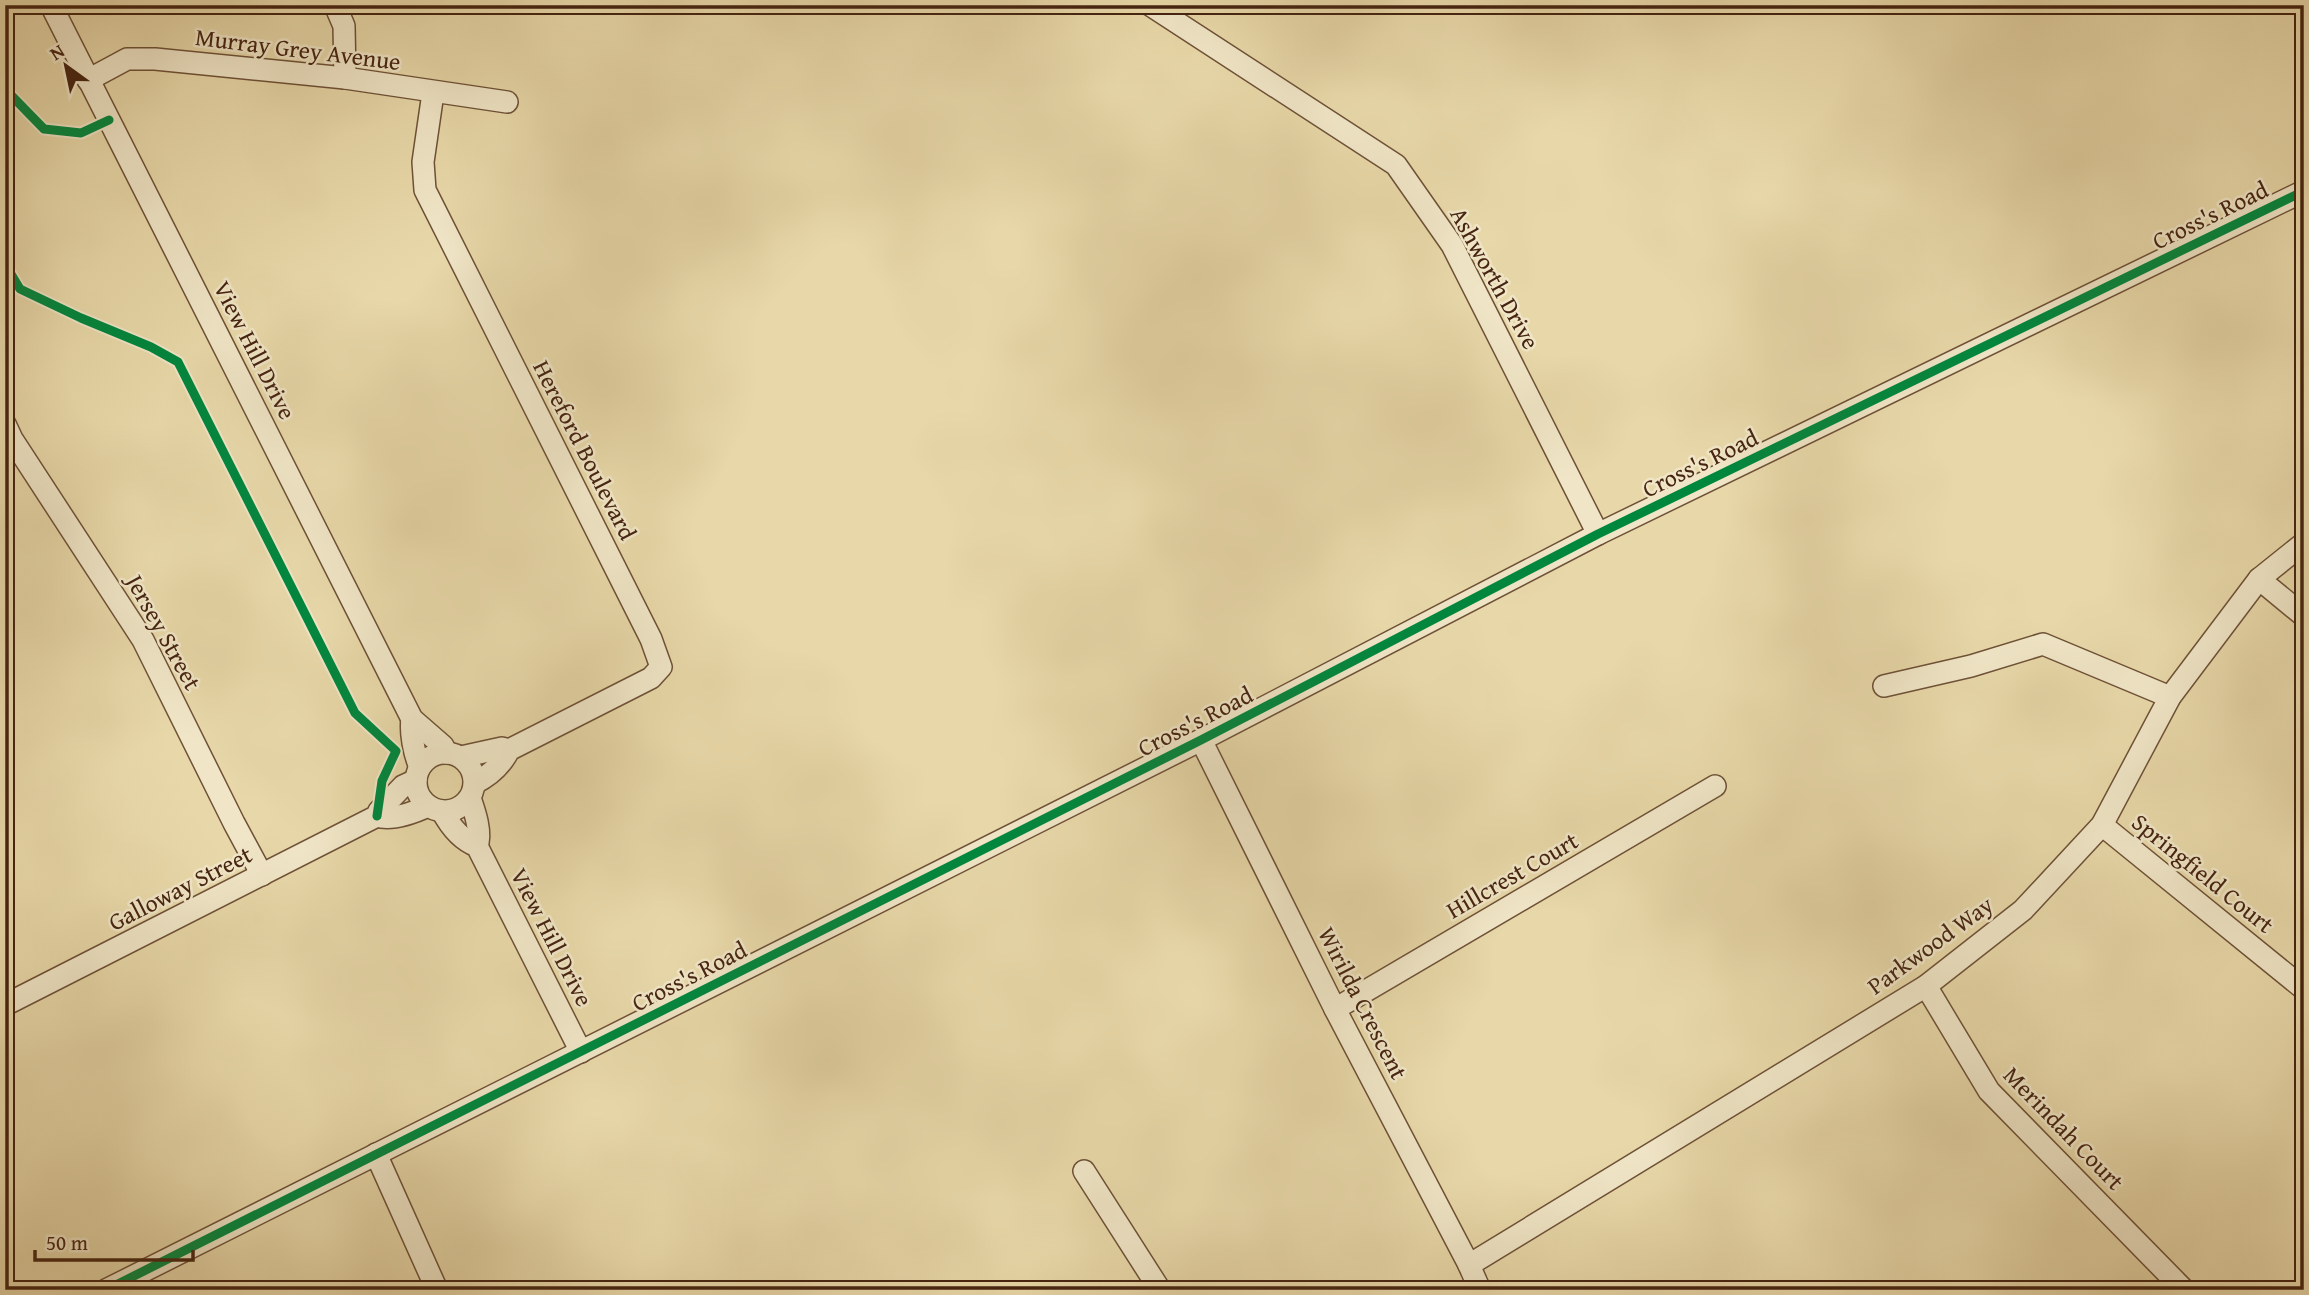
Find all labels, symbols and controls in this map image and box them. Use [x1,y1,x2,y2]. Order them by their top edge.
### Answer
street label: Murray Grey Avenue [193,19,403,79]
north arrow [32,32,102,102]
text: N [44,36,70,67]
street label: Cross's Road [2146,172,2274,258]
street label: Ashworth Drive [1442,201,1548,355]
street label: View Hill Drive [205,275,305,425]
street label: Hereford Boulevard [525,354,646,546]
street label: Cross's Road [1636,420,1764,506]
street label: Jersey Street [116,565,210,697]
street label: Cross's Road [1131,677,1259,765]
street label: Springfield Court [2124,805,2282,942]
street label: Hillcrest Court [1439,823,1585,927]
street label: Galloway Street [102,837,258,939]
street label: View Hill Drive [502,862,602,1012]
street label: Parkwood Way [1860,887,2000,1003]
street label: Wirilda Crescent [1309,921,1417,1086]
street label: Cross's Road [625,932,753,1020]
street label: Merindah Court [1996,1058,2133,1198]
scale bar [35,1218,192,1262]
text: 50 m [46,1227,88,1258]

